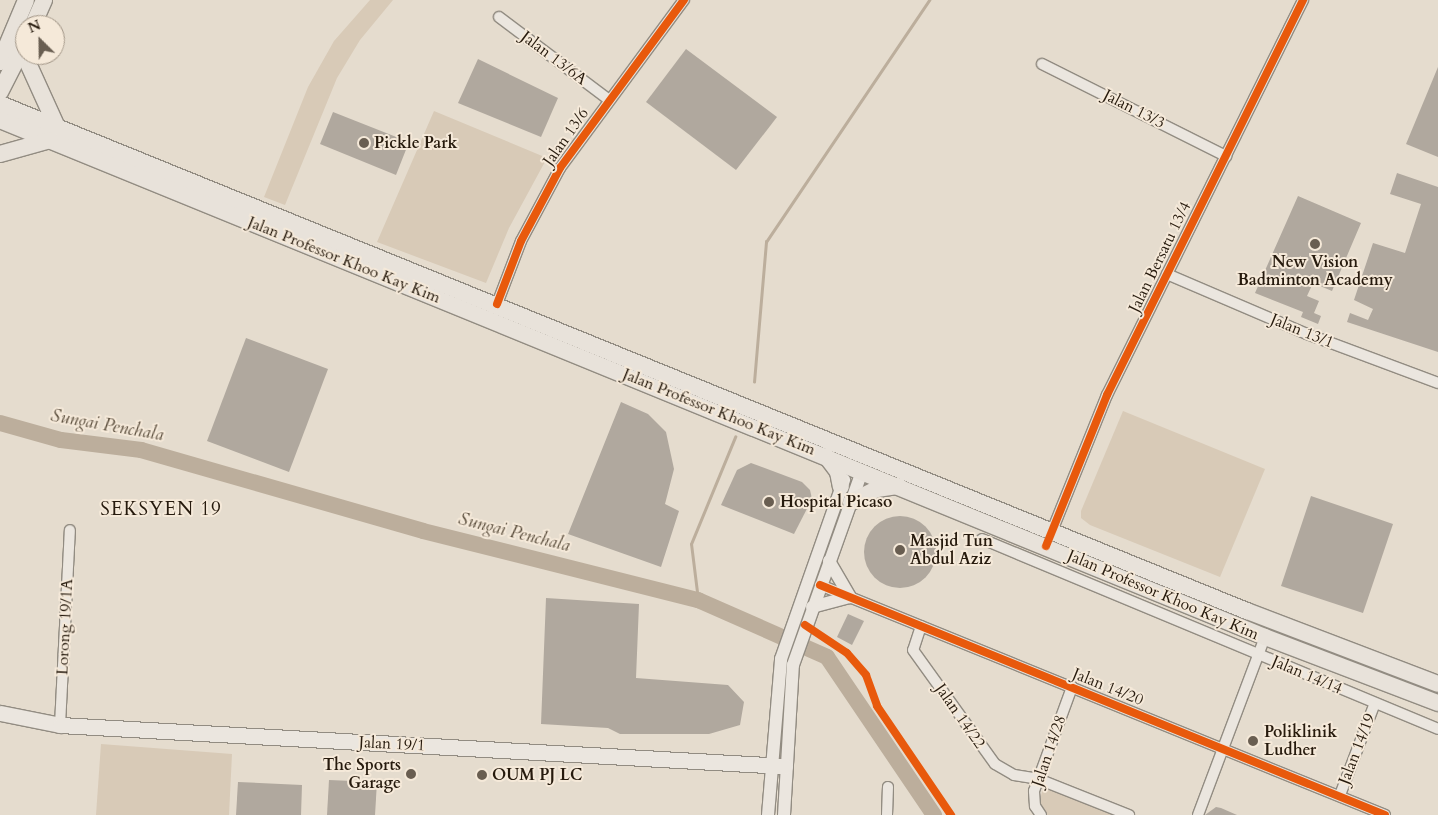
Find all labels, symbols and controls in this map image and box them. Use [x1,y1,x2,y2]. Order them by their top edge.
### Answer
north arrow [15,15,65,65]
text: N [25,16,44,38]
street label: Jalan 13/6A [517,27,591,89]
street label: Jalan 13/3 [1100,85,1168,133]
street label: Jalan 13/6 [539,104,593,170]
place label: Pickle Park [374,133,458,153]
marker: Pickle Park [358,137,370,149]
street label: Jalan Bersatu 13/4 [1125,198,1195,316]
street label: Jalan Professor Khoo Kay Kim [245,213,443,307]
marker: New Vision Badminton Academy [1309,238,1321,250]
place label: New Vision Badminton Academy [1237,252,1393,290]
street label: Jalan 13/1 [1268,310,1336,352]
street label: Jalan Professor Khoo Kay Kim [620,365,818,459]
water label: Sungai Penchala [49,405,165,447]
place label: Hospital Picaso [780,492,892,512]
marker: Hospital Picaso [762,495,776,509]
district label: SEKSYEN 19 [99,499,223,521]
water label: Sungai Penchala [456,509,572,557]
place label: Masjid Tun Abdul Aziz [910,531,993,569]
marker: Masjid Tun Abdul Aziz [894,544,906,556]
street label: Jalan Professor Khoo Kay Kim [1064,546,1262,644]
street label: Lorong 19/1A [53,578,77,676]
street label: Jalan 14/14 [1269,652,1345,698]
street label: Jalan 14/20 [1070,664,1146,710]
street label: Jalan 14/22 [931,680,989,752]
street label: Jalan 14/19 [1335,711,1379,787]
street label: Jalan 14/28 [1028,713,1070,789]
place label: Poliklinik Ludher [1264,722,1337,760]
street label: Jalan 19/1 [358,733,426,755]
marker: Poliklinik Ludher [1246,734,1260,748]
place label: The Sports Garage [323,755,401,793]
place label: OUM PJ LC [492,765,582,785]
marker: The Sports Garage [405,768,417,780]
marker: OUM PJ LC [476,769,488,781]

